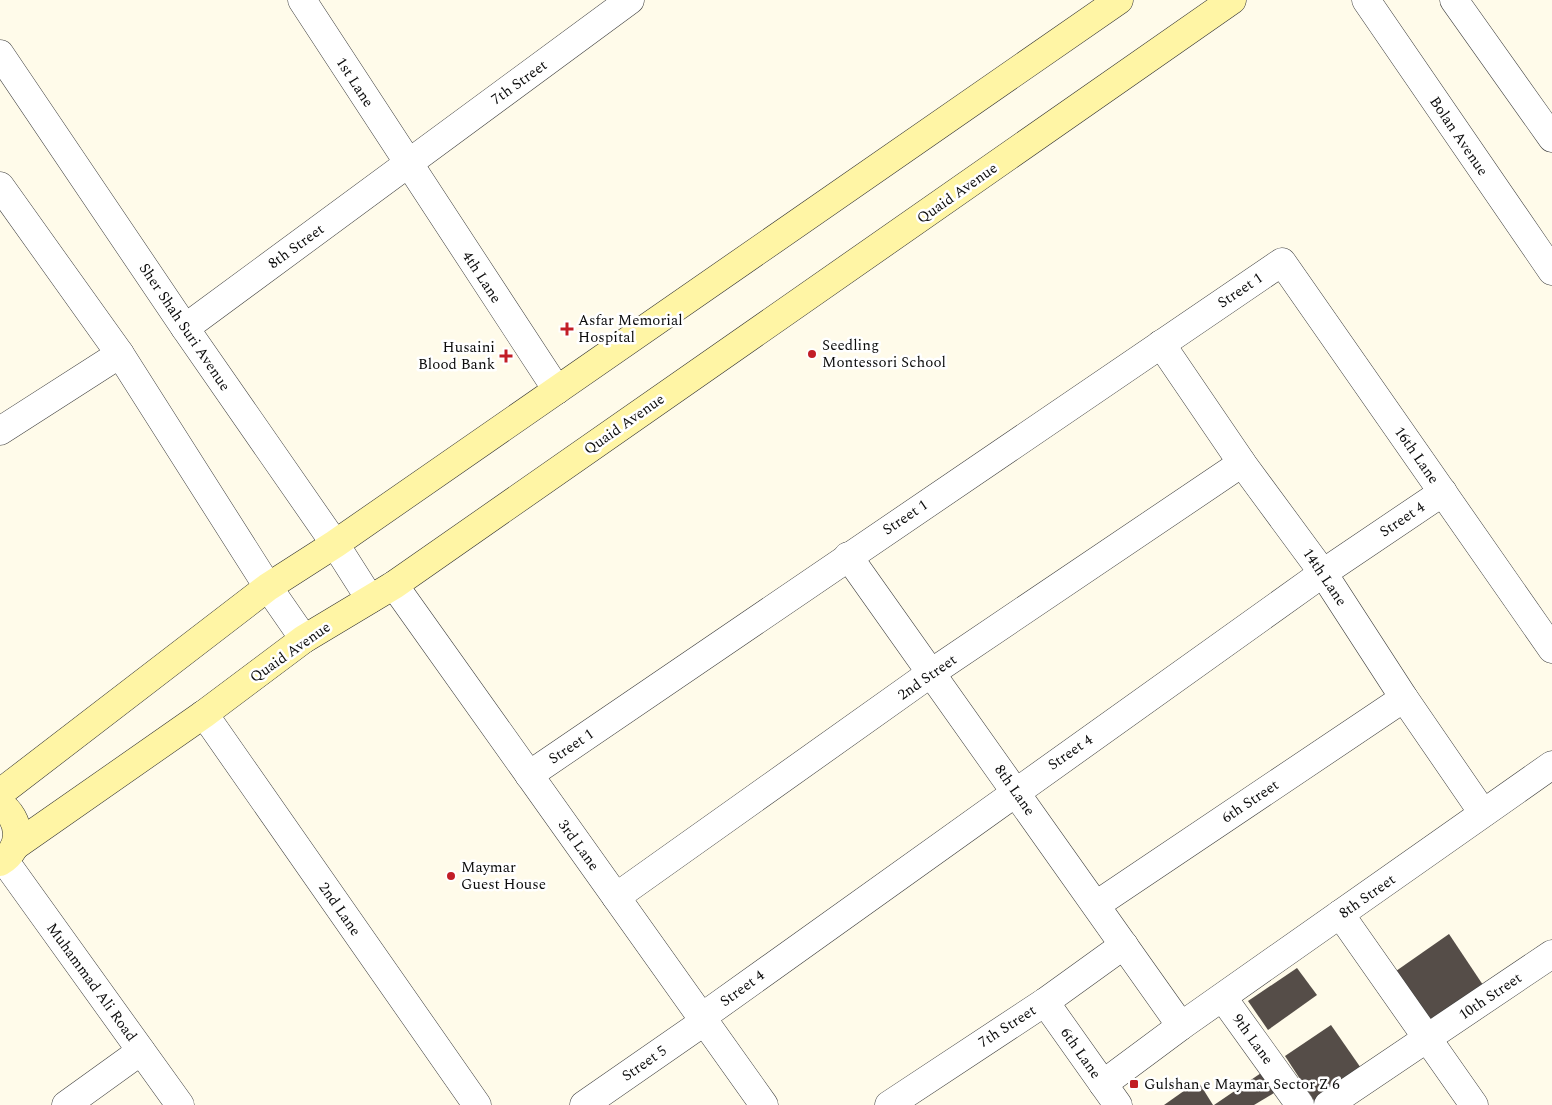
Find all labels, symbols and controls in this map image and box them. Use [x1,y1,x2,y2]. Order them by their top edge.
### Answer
street label: 1st Lane [330,53,379,112]
street label: 7th Street [486,54,552,111]
street label: Bolan Avenue [1423,92,1494,181]
street label: Quaid Avenue [912,157,1002,230]
street label: 8th Street [263,218,329,275]
street label: 4th Lane [456,247,507,308]
street label: Sher Shah Suri Avenue [133,259,236,396]
street label: Street 1 [1213,267,1268,314]
place label: Asfar Memorial Hospital [578,309,683,349]
marker: Asfar Memorial Hospital [560,322,574,336]
place label: Seedling Montessori School [822,334,946,374]
place label: Husaini Blood Bank [418,336,495,376]
marker: Seedling Montessori School [806,348,818,360]
marker: Husaini Blood Bank [499,349,513,363]
street label: Quaid Avenue [579,388,669,461]
street label: 16th Lane [1388,422,1445,489]
street label: Street 1 [878,494,933,541]
street label: Street 4 [1375,495,1430,543]
street label: 14th Lane [1297,544,1352,611]
street label: Quaid Avenue [245,616,335,689]
street label: 2nd Street [893,649,962,706]
street label: Street 1 [544,723,599,770]
street label: Street 4 [1043,728,1098,776]
street label: 8th Lane [989,760,1041,821]
street label: 6th Street [1217,774,1284,829]
street label: 3rd Lane [552,815,605,876]
place label: Maymar Guest House [461,856,546,896]
street label: 8th Street [1334,868,1400,924]
marker: Maymar Guest House [445,870,457,882]
street label: 2nd Lane [313,878,367,941]
street label: Muhammad Ali Road [41,918,143,1046]
street label: Street 4 [715,964,770,1013]
street label: 10th Street [1454,967,1527,1026]
street label: 7th Street [974,999,1041,1054]
street label: 9th Lane [1226,1009,1279,1070]
street label: 6th Lane [1055,1023,1107,1084]
street label: Street 5 [617,1039,672,1087]
place label: Gulshan e Maymar Sector Z 6 [1144,1073,1340,1096]
marker: Gulshan e Maymar Sector Z 6 [1128,1078,1140,1090]

